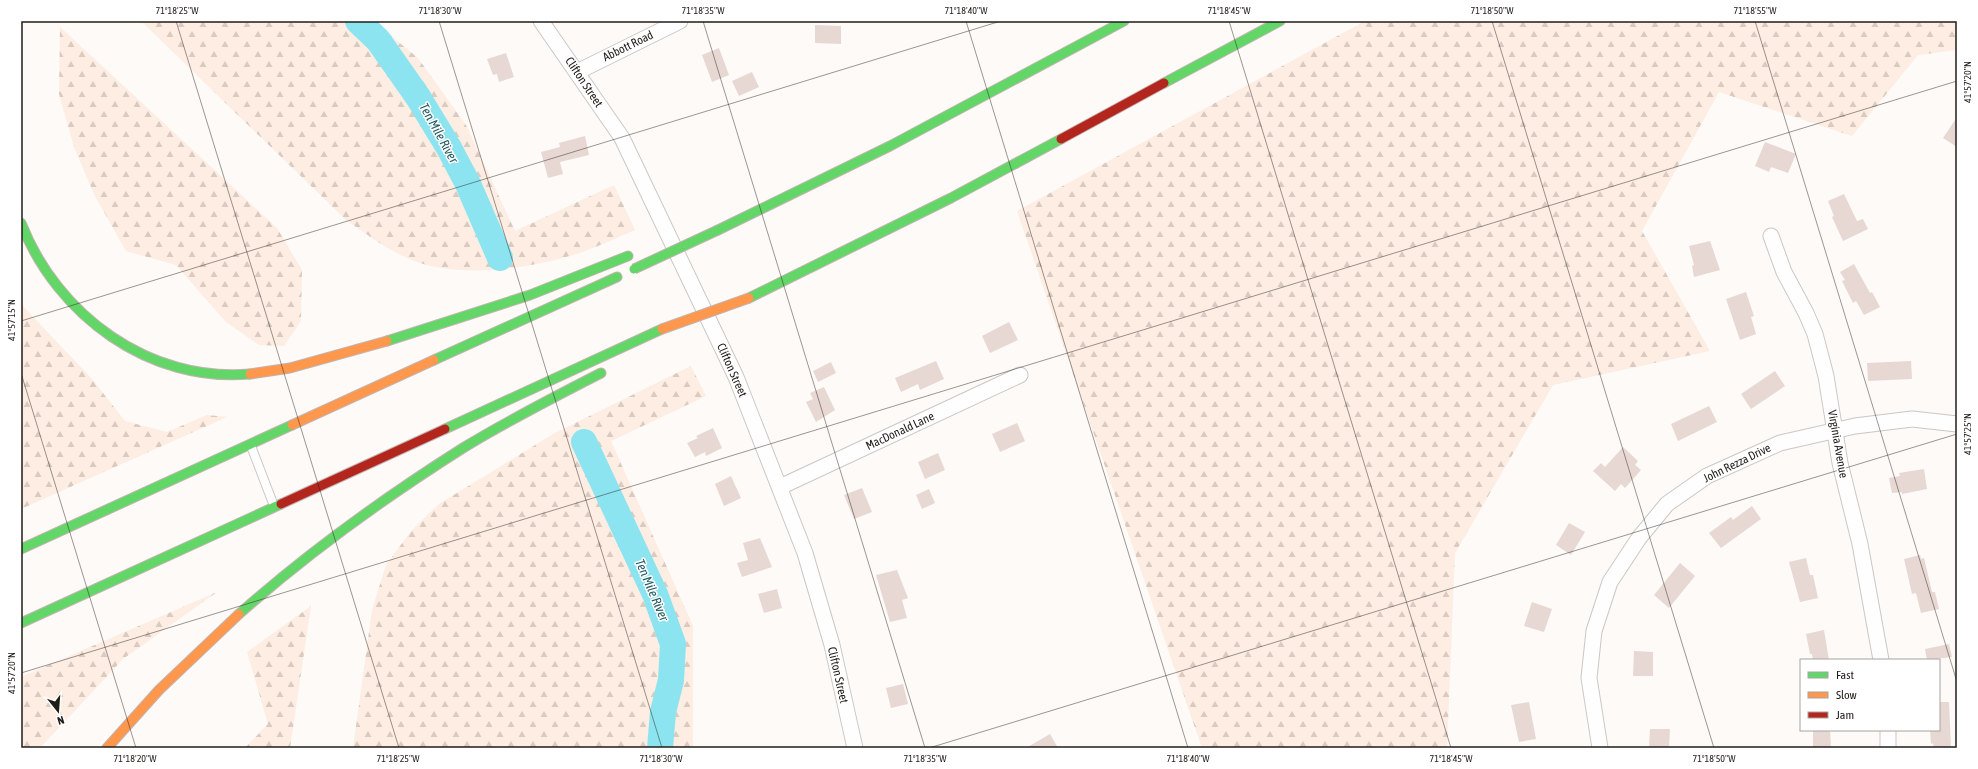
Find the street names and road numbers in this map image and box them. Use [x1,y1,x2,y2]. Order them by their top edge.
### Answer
street label: Abbott Road [600,28,656,64]
street label: Clifton Street [562,54,606,110]
street label: Clifton Street [714,341,750,400]
street label: MacDonald Lane [864,409,936,453]
street label: Virginia Avenue [1825,409,1851,479]
street label: John Rezza Drive [1701,441,1773,485]
street label: Clifton Street [825,645,851,705]

